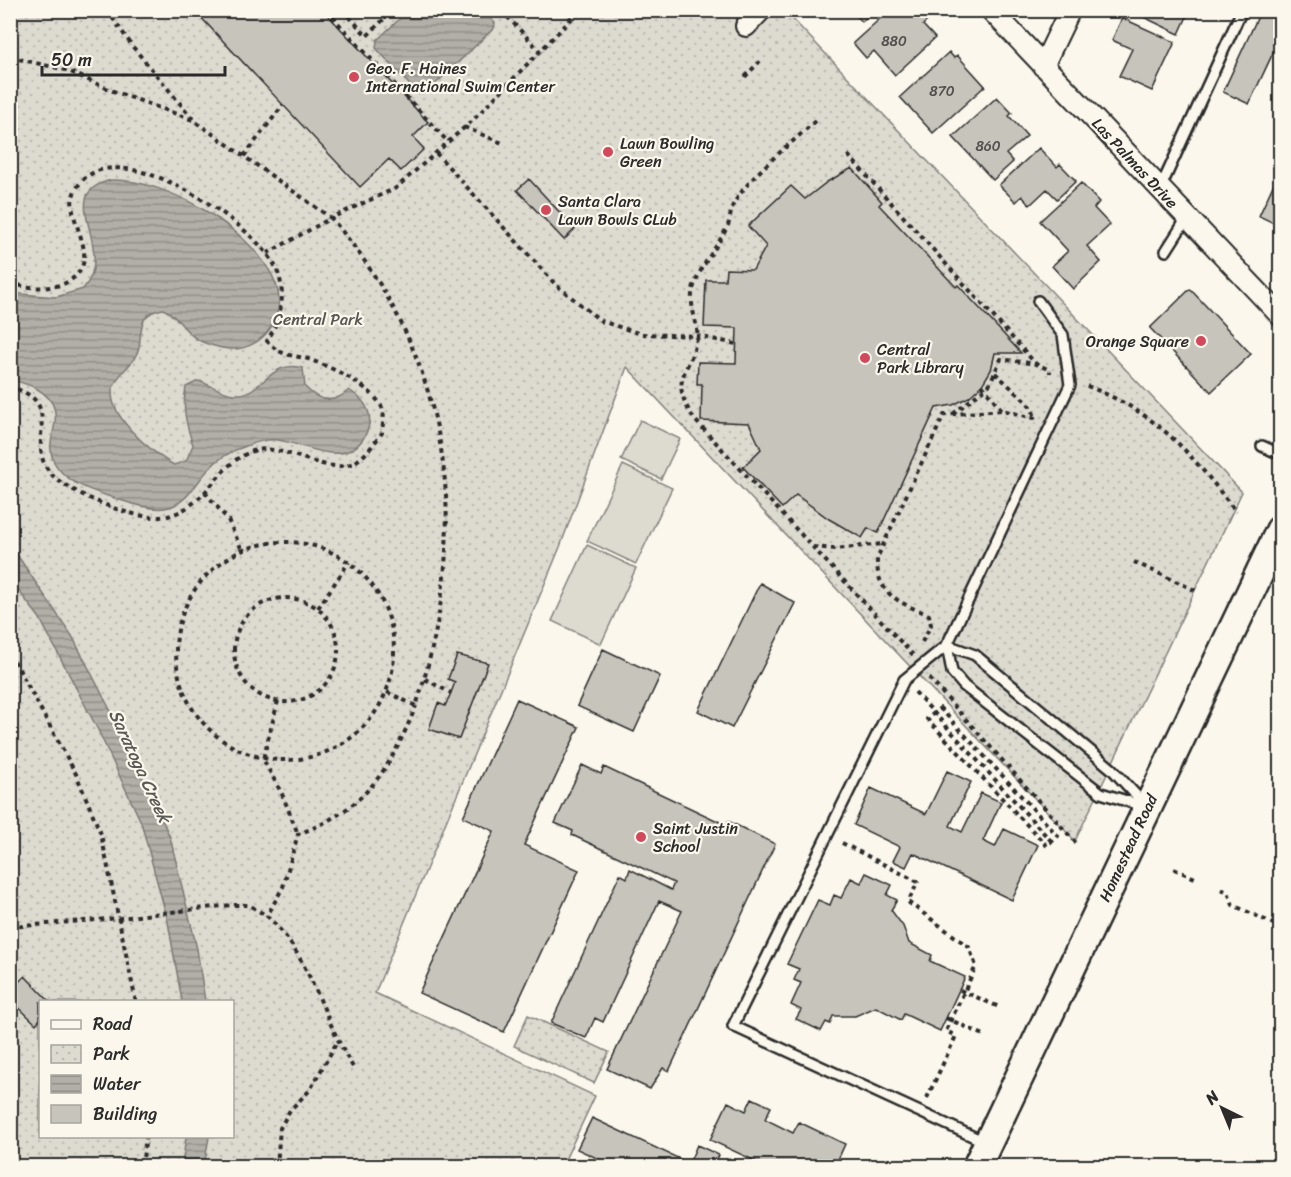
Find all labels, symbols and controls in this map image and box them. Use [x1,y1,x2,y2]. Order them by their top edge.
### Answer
house number: 880 [881,29,907,54]
scale bar [42,39,225,77]
text: 50 m [51,44,92,76]
place label: Geo. F. Haines International Swim Center [365,54,556,101]
marker: Geo. F. Haines International Swim Center [347,70,361,84]
house number: 870 [929,79,955,104]
street label: Las Palmas Drive [1085,110,1185,216]
place label: Lawn Bowling Green [620,129,714,176]
house number: 860 [975,134,1001,159]
marker: Lawn Bowling Green [601,145,615,159]
place label: Santa Clara Lawn Bowls CLub [558,187,677,234]
marker: Santa Clara Lawn Bowls CLub [539,203,553,217]
park label: Central Park [273,305,363,334]
place label: Orange Square [1086,327,1189,356]
marker: Orange Square [1194,334,1208,348]
place label: Central Park Library [877,335,964,382]
marker: Central Park Library [858,351,872,365]
water label: Saratoga Creek [100,704,181,830]
street label: Homestead Road [1090,788,1166,907]
place label: Saint Justin School [653,814,738,861]
marker: Saint Justin School [634,830,648,844]
legend [39,1000,234,1138]
text: Road [93,1008,133,1040]
text: Park [93,1038,130,1070]
text: Water [93,1068,142,1100]
north arrow [1192,1078,1252,1138]
text: N [1197,1082,1227,1112]
text: Building [93,1098,157,1130]

